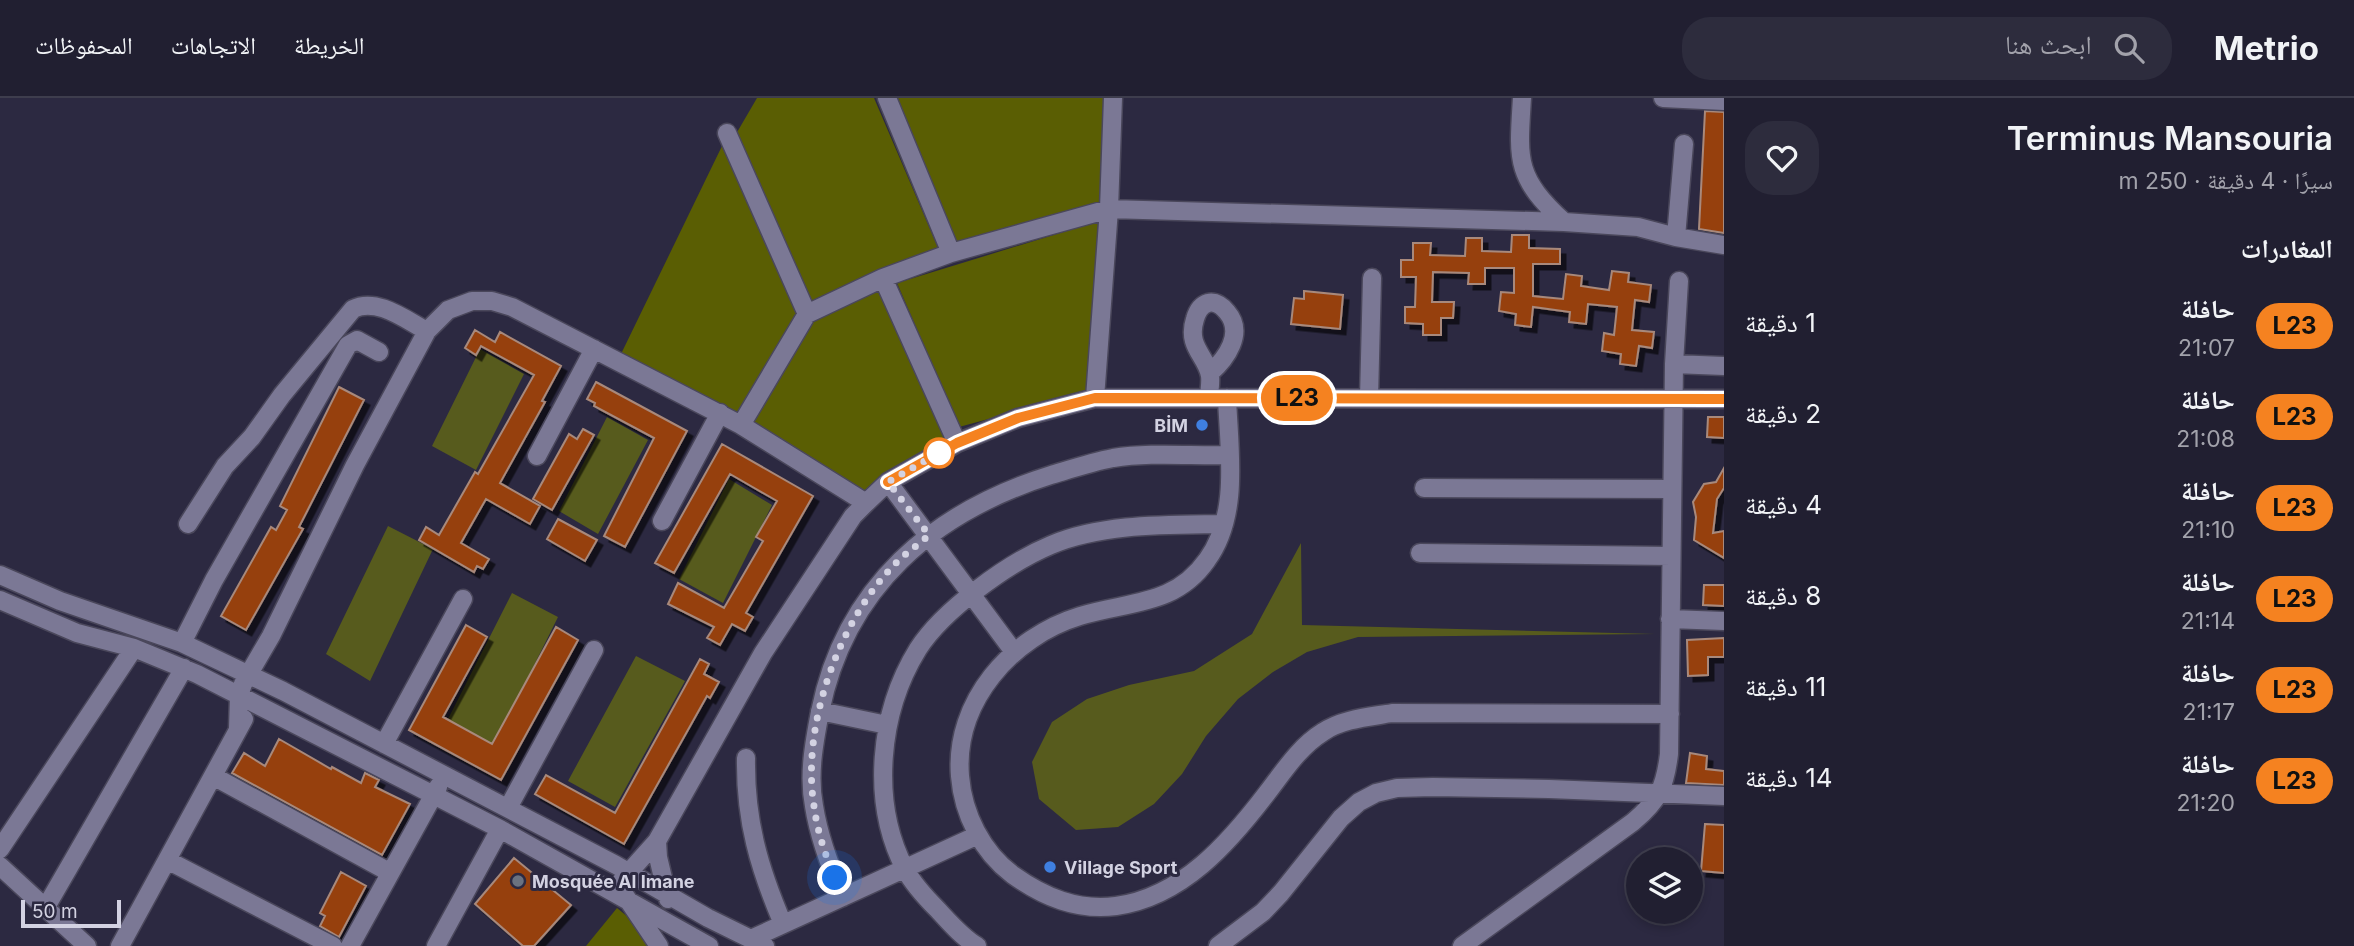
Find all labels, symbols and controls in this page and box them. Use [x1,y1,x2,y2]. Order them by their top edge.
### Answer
search box [1682,17,2172,80]
text: Metrio [2214,28,2319,68]
text: ابحث هنا [2005,29,2092,60]
icon: search [2110,29,2148,67]
text: المحفوظات [35,31,133,60]
text: الاتجاهات [171,31,256,60]
text: الخريطة [294,31,365,60]
text: Terminus Mansouria [2007,118,2333,158]
button: heart [1745,121,1819,195]
text: سيرًا · 4 دقيقة · 250 m [2118,167,2333,195]
text: المغادرات [2241,233,2333,264]
text: حافلة [2181,293,2235,324]
text: 1 دقيقة [1745,307,1816,338]
text: L23 [2272,311,2317,340]
text: 21:07 [2178,334,2235,362]
line badge: L23 [1257,375,1337,421]
text: L23 [1275,383,1319,412]
text: حافلة [2181,384,2235,415]
text: 2 دقيقة [1745,398,1821,429]
text: L23 [2272,402,2317,431]
place label: BİM [1154,415,1188,436]
marker: BİM [1194,417,1210,433]
text: 21:08 [2176,425,2235,453]
unlabelled marker [924,438,954,468]
text: حافلة [2181,475,2235,506]
text: 4 دقيقة [1745,489,1822,520]
text: L23 [2272,493,2317,522]
text: 21:10 [2181,516,2235,544]
text: حافلة [2181,566,2235,597]
text: 8 دقيقة [1745,580,1821,611]
text: L23 [2272,584,2317,613]
text: 21:14 [2181,607,2235,635]
text: حافلة [2181,657,2235,688]
text: 11 دقيقة [1745,671,1826,702]
text: L23 [2272,675,2317,704]
text: 21:17 [2183,698,2235,726]
text: حافلة [2181,748,2235,779]
text: 14 دقيقة [1745,762,1833,793]
text: L23 [2272,766,2317,795]
text: 21:20 [2176,789,2235,817]
map controls [1626,847,1703,924]
button: layers [1626,847,1703,924]
place label: Village Sport [1064,857,1178,878]
marker: Village Sport [1042,859,1058,875]
your location [817,860,852,895]
place label: Mosquée Al Imane [532,871,695,892]
marker: Mosquée Al Imane [510,873,526,889]
scale bar [21,897,121,929]
text: 50 m [32,900,78,923]

